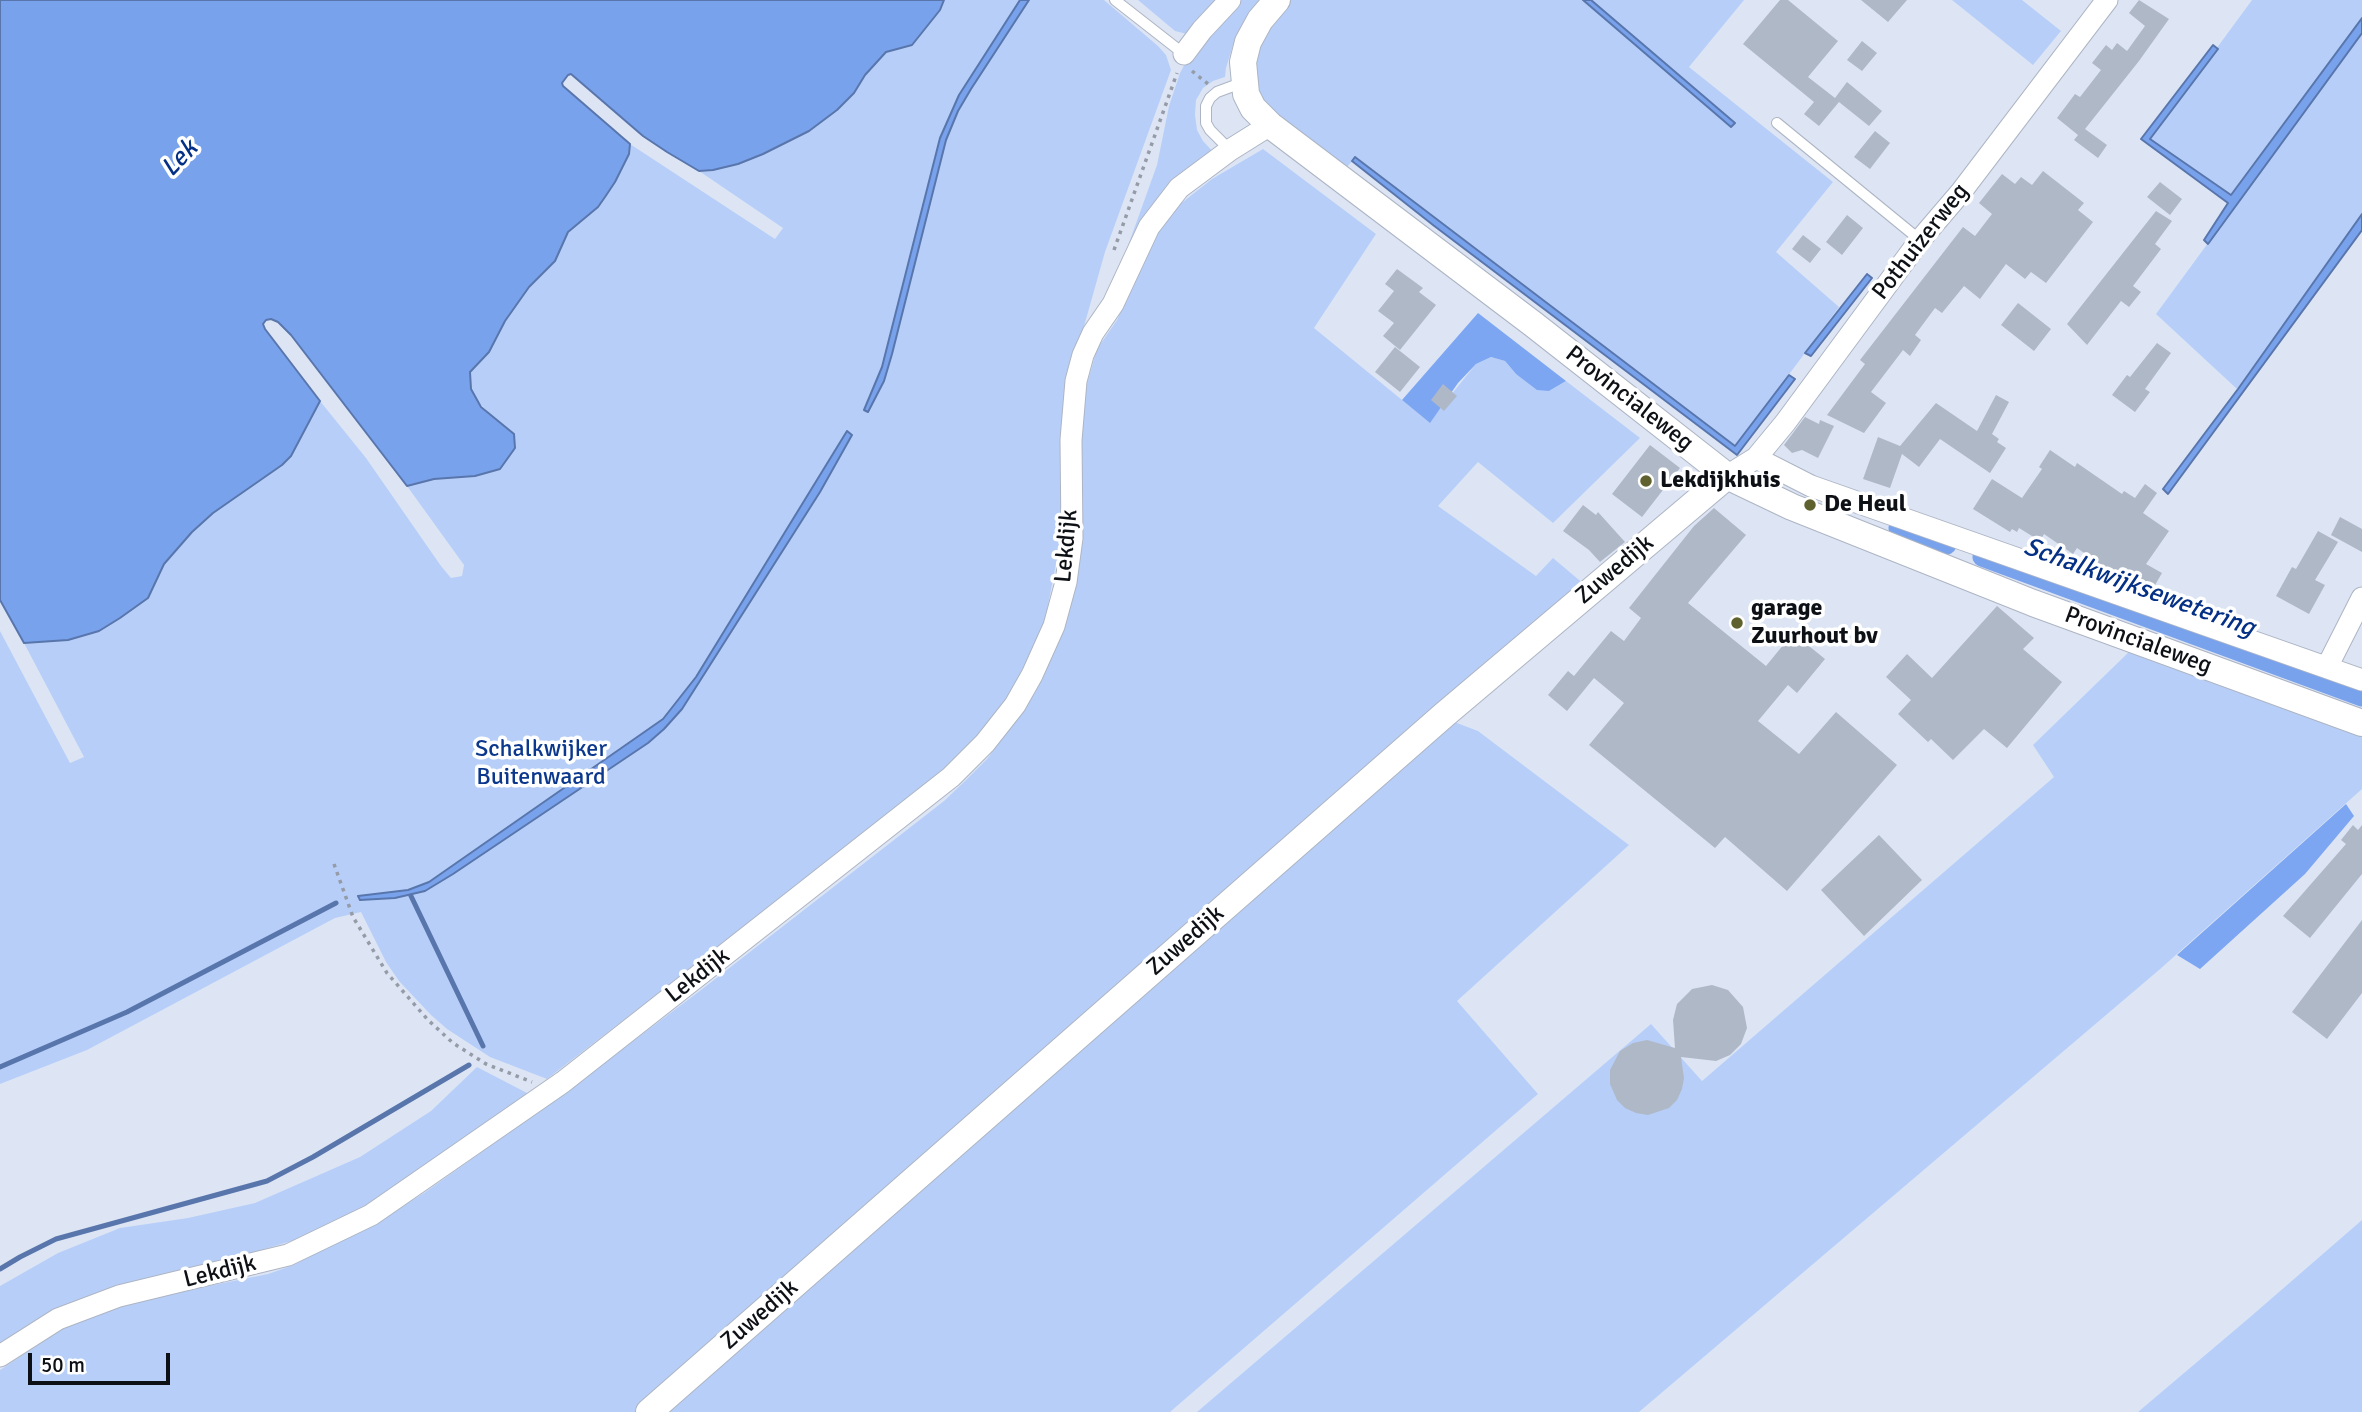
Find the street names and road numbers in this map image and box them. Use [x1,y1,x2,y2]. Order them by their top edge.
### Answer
street label: Pothuizerweg [1867,178,1975,306]
street label: Provincialeweg [1559,340,1699,458]
street label: Lekdijk [1049,508,1085,584]
street label: Zuwedijk [1570,529,1660,611]
street label: Provincialeweg [2060,601,2216,681]
street label: Zuwedijk [1142,900,1230,982]
street label: Lekdijk [660,942,736,1010]
street label: Lekdijk [181,1249,259,1295]
street label: Zuwedijk [716,1274,804,1356]

